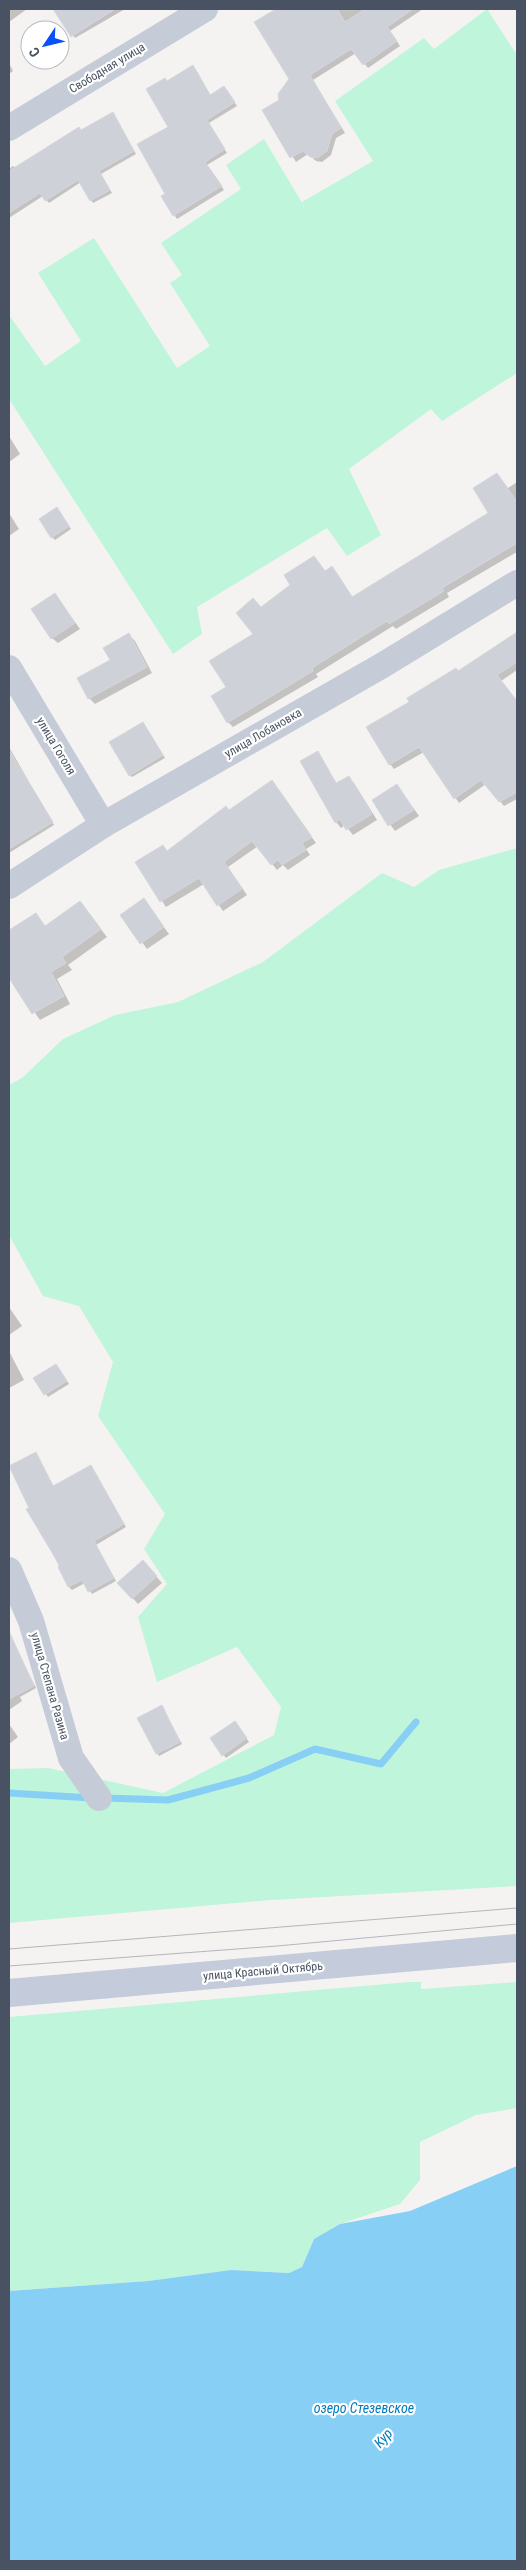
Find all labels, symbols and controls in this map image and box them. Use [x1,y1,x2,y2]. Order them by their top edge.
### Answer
north arrow [20,20,70,70]
street label: Свободная улица [66,40,148,96]
text: С [25,45,43,60]
street label: улица Лобановка [222,705,304,761]
street label: улица Гоголя [33,715,79,777]
street label: улица Степана Разина [28,1631,72,1742]
street label: улица Красный Октябрь [203,1959,324,1983]
water label: озеро Стезевское [314,2400,414,2416]
water label: Кур [370,2425,396,2451]

